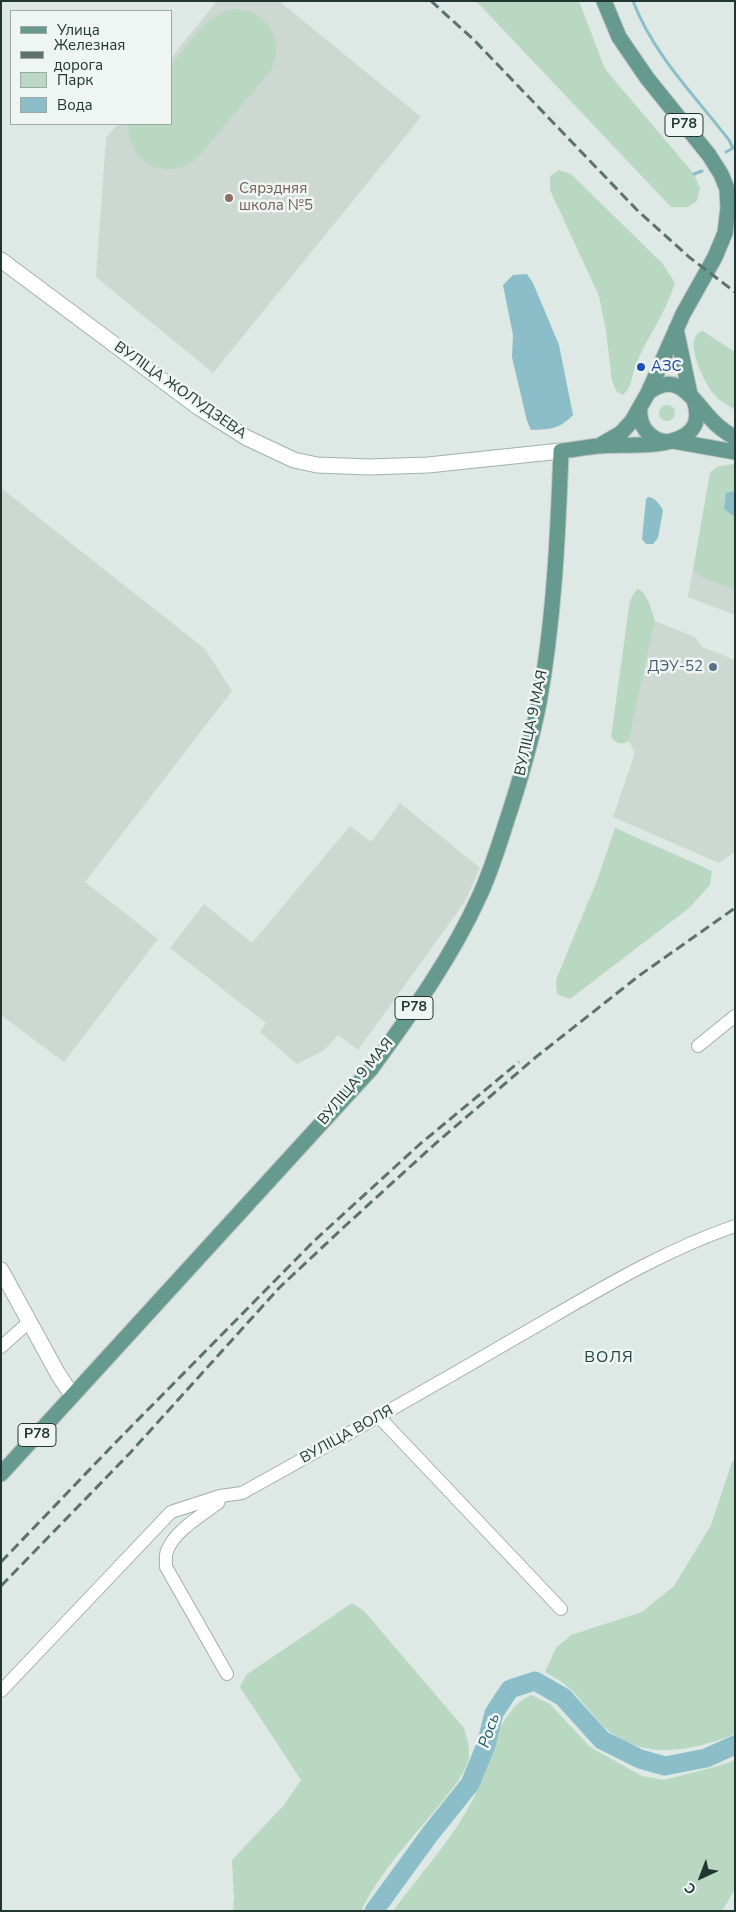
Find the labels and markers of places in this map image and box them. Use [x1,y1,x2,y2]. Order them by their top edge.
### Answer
place label: Сярэдняя школа №5 [239,180,313,215]
marker: Сярэдняя школа №5 [223,192,235,204]
place label: АЗС [651,358,682,376]
marker: АЗС [635,361,647,373]
place label: ДЭУ-52 [648,658,703,676]
marker: ДЭУ-52 [707,661,719,673]

